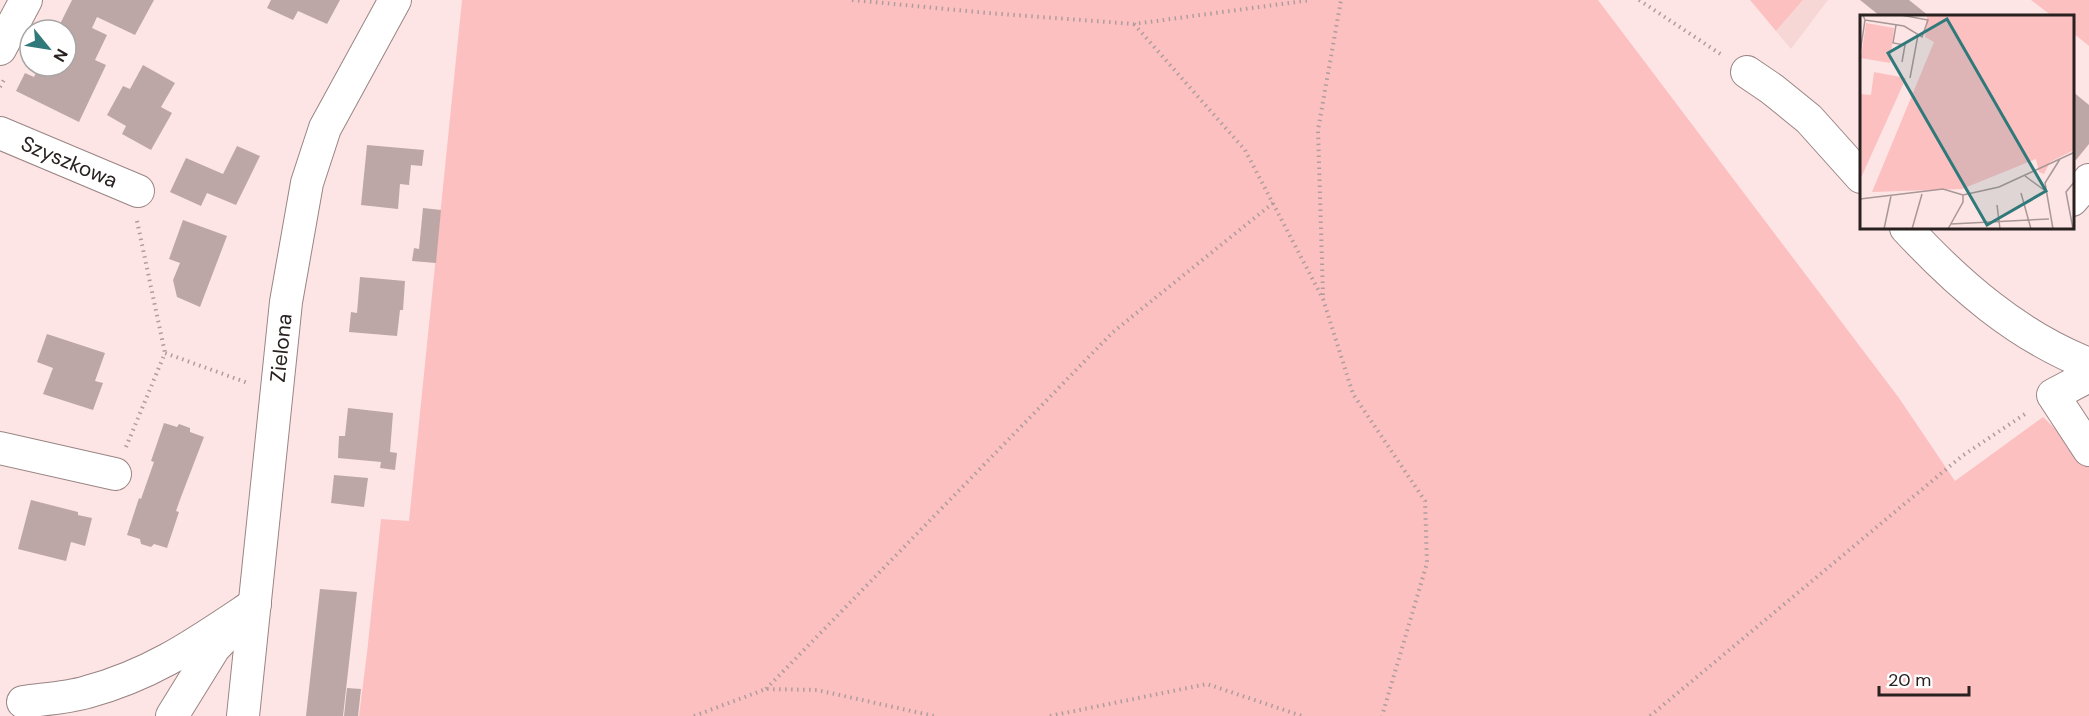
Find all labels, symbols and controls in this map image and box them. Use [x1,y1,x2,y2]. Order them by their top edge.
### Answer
inset map [1860,15,2074,230]
north arrow [18,18,78,78]
text: N [49,45,73,66]
street label: Szyszkowa [17,129,122,195]
street label: Zielona [264,312,299,384]
scale bar [1879,659,1969,697]
text: 20 m [1888,668,1931,692]

